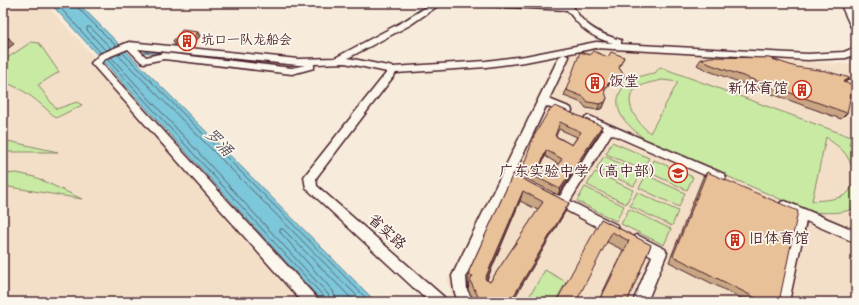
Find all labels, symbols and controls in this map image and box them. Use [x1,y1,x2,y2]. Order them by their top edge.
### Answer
building icon: 坑口一队龙船会 [176,30,198,52]
place label: 坑口一队龙船会 [201,32,292,49]
building icon: 饭堂 [584,72,606,94]
place label: 饭堂 [609,73,639,92]
building icon: 新体育馆 [791,79,813,101]
place label: 新体育馆 [728,80,788,99]
water label: 罗涌 [199,125,236,163]
school or university icon: 广东实验中学（高中部） [667,162,689,184]
place label: 广东实验中学（高中部） [499,163,664,182]
street label: 省实路 [363,211,409,255]
building icon: 旧体育馆 [724,229,746,251]
place label: 旧体育馆 [749,230,809,249]

